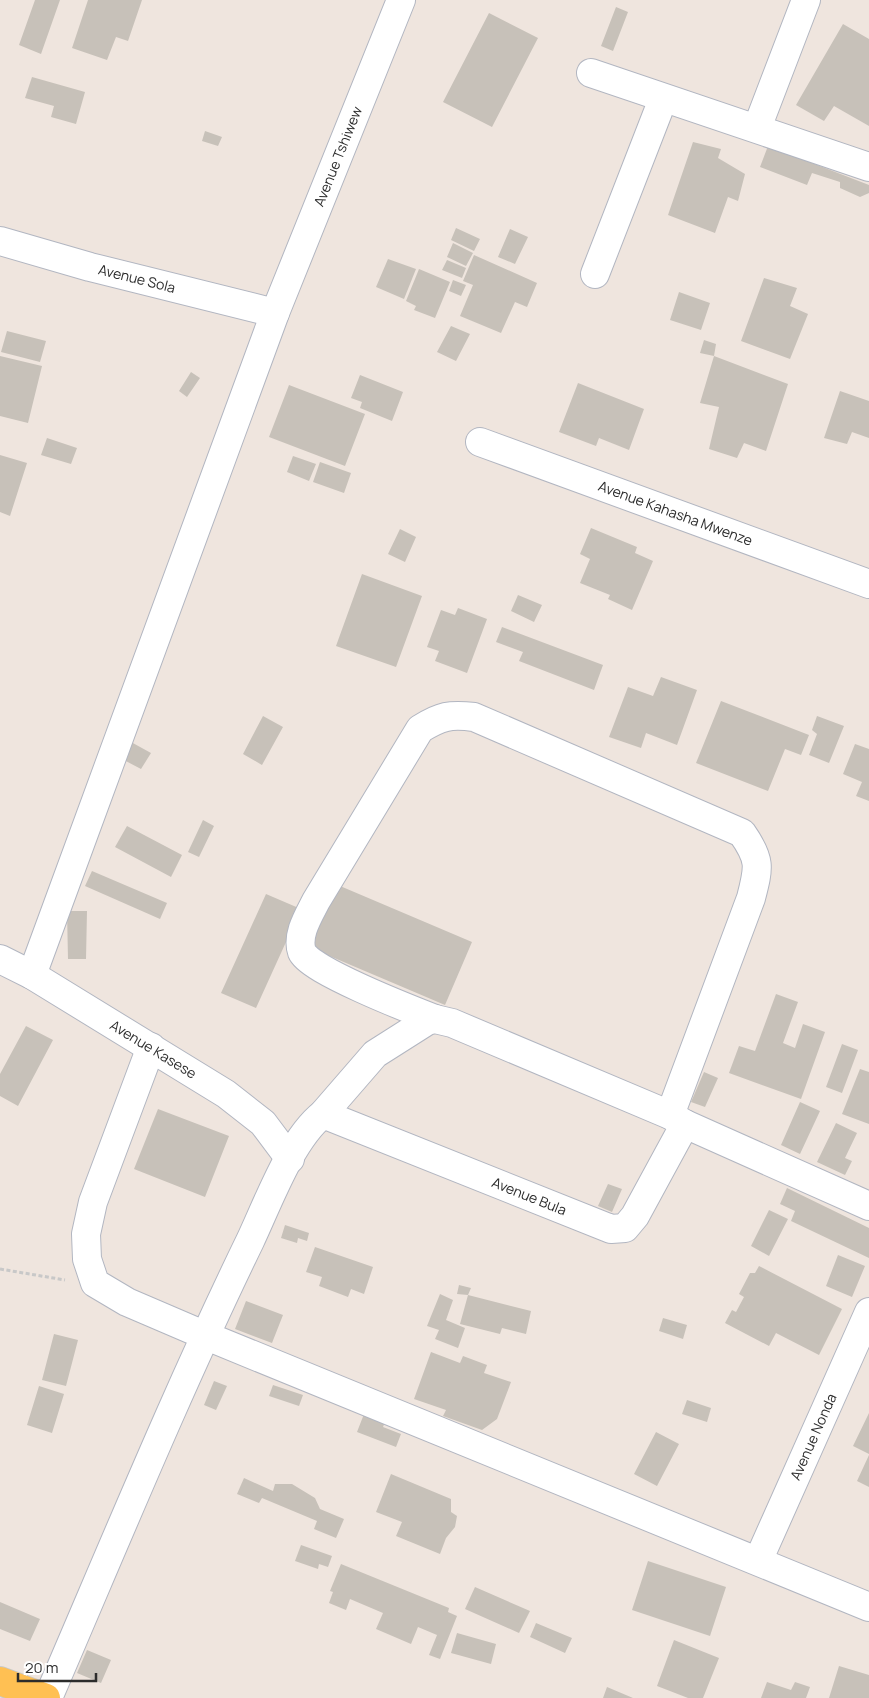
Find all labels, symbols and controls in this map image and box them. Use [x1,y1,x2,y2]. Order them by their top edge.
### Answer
street label: Avenue Tshiwew [309,103,366,209]
street label: Avenue Sola [96,259,178,297]
street label: Avenue Kahasha Mwenze [596,476,755,550]
street label: Avenue Kasese [107,1015,200,1083]
street label: Avenue Bula [489,1172,569,1219]
street label: Avenue Nonda [785,1390,841,1483]
scale bar [18,1650,95,1682]
text: 20 m [25,1657,58,1678]

